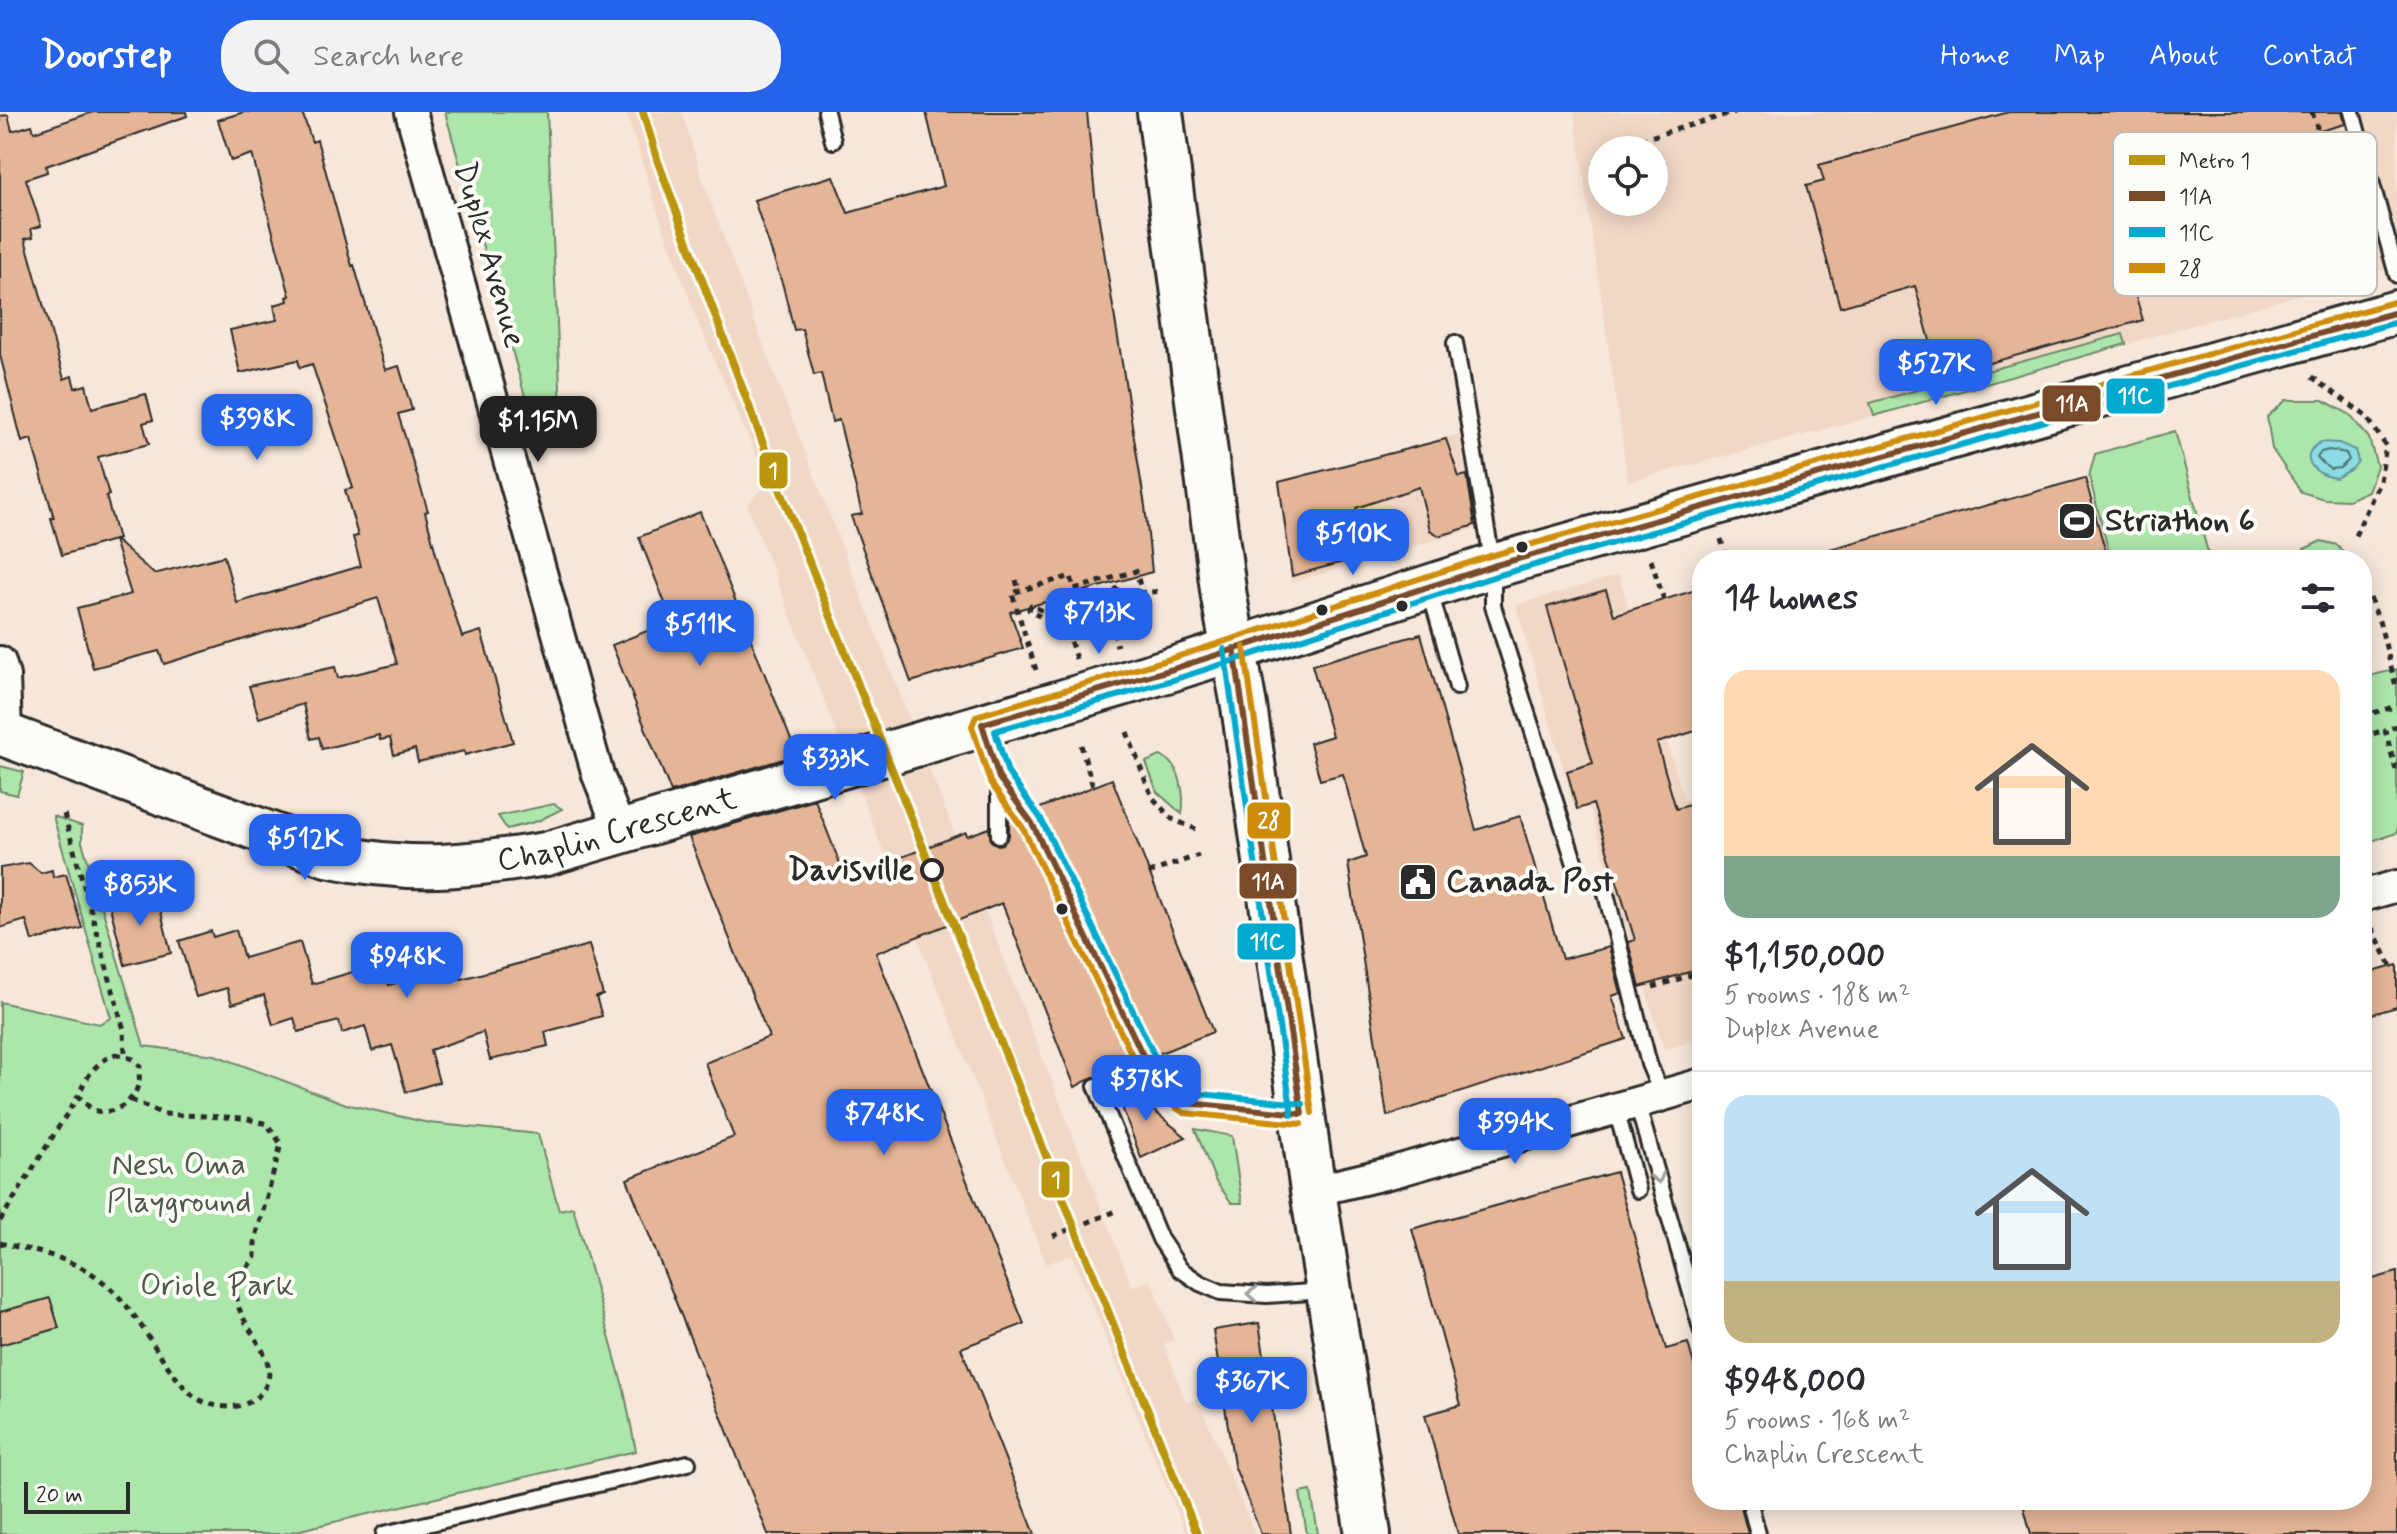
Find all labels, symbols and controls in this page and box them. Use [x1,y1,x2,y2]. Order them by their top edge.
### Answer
search box [221,20,781,92]
text: Doorstep [40,32,173,81]
icon: search [249,34,293,78]
text: Search here [313,37,464,76]
text: Home [1940,38,2010,75]
text: Map [2054,38,2105,75]
text: About [2149,38,2218,75]
text: Contact [2262,38,2357,75]
legend [2113,132,2377,296]
map controls [1588,136,1668,216]
button: locate [1588,136,1668,216]
text: Metro 1 [2179,148,2250,176]
street label: Duplex Avenue [442,157,536,353]
text: 11A [2179,184,2213,212]
text: 11C [2179,220,2214,248]
text: 28 [2179,256,2202,284]
pin: $527K [1880,339,1992,407]
text: $527K [1897,348,1975,382]
line badge: 11C [2105,377,2166,415]
text: 11C [2118,383,2153,411]
line badge: 11A [2041,384,2102,423]
text: 11A [2055,391,2089,419]
pin: $398K [201,394,313,462]
pin: $1.15M [473,396,603,464]
text: $398K [220,403,294,437]
text: $1.15M [498,405,578,439]
line badge: 1 [758,451,789,490]
text: 1 [768,458,778,486]
sports icon: Striathon 6 [2056,500,2098,542]
place label: Striathon 6 [2105,500,2255,542]
pin: $510K [1297,509,1409,577]
text: $510K [1315,518,1391,552]
unlabelled marker [1514,539,1530,555]
text: 14 homes [1724,576,1858,621]
icon: filters [2296,576,2340,620]
pin: $713K [1043,588,1155,656]
text: $713K [1063,597,1135,631]
unlabelled marker [1394,598,1410,614]
pin: $511K [644,600,756,668]
unlabelled marker [1314,602,1330,618]
text: $511K [665,609,735,643]
icon: home [1960,722,2104,866]
pin: $333K [779,734,891,802]
text: $333K [801,743,869,777]
street label: Chaplin Crescent [495,778,742,882]
line badge: 28 [1246,801,1292,840]
text: 28 [1258,808,1280,836]
pin: $512K [249,814,361,882]
text: $512K [267,823,343,857]
place label: Davisville [788,849,914,891]
marker: Davisville [921,859,943,881]
pin: $853K [84,860,196,928]
public building icon: Canada Post [1397,861,1439,903]
place label: Canada Post [1446,861,1614,903]
line badge: 11A [1238,862,1298,900]
text: $853K [104,869,176,903]
text: 11A [1251,869,1285,897]
unlabelled marker [1054,901,1070,917]
line badge: 11C [1236,922,1297,961]
text: 11C [1250,929,1285,957]
pin: $948K [351,932,463,1000]
text: $1,150,000 [1724,934,1885,979]
text: $948K [369,941,445,975]
text: 5 rooms · 188 m² [1724,979,1910,1013]
text: Duplex Avenue [1724,1013,1879,1047]
pin: $378K [1090,1055,1202,1123]
text: $378K [1110,1064,1182,1098]
pin: $748K [828,1089,940,1157]
text: $748K [844,1098,924,1132]
pin: $394K [1459,1098,1571,1166]
text: $394K [1477,1107,1553,1141]
park label: Nesh Oma Playground [107,1144,251,1223]
icon: home [1960,1147,2104,1291]
line badge: 1 [1040,1160,1071,1199]
text: 1 [1051,1167,1061,1195]
one-way arrow [1649,1170,1665,1184]
park label: Oriole Park [140,1265,294,1307]
one-way arrow [1245,1286,1258,1303]
pin: $367K [1196,1357,1308,1425]
text: $948,000 [1724,1359,1866,1404]
text: $367K [1215,1366,1289,1400]
text: 5 rooms · 168 m² [1724,1404,1910,1438]
text: Chaplin Crescent [1724,1438,1924,1472]
scale bar [24,1478,130,1514]
text: 20 m [36,1482,83,1510]

